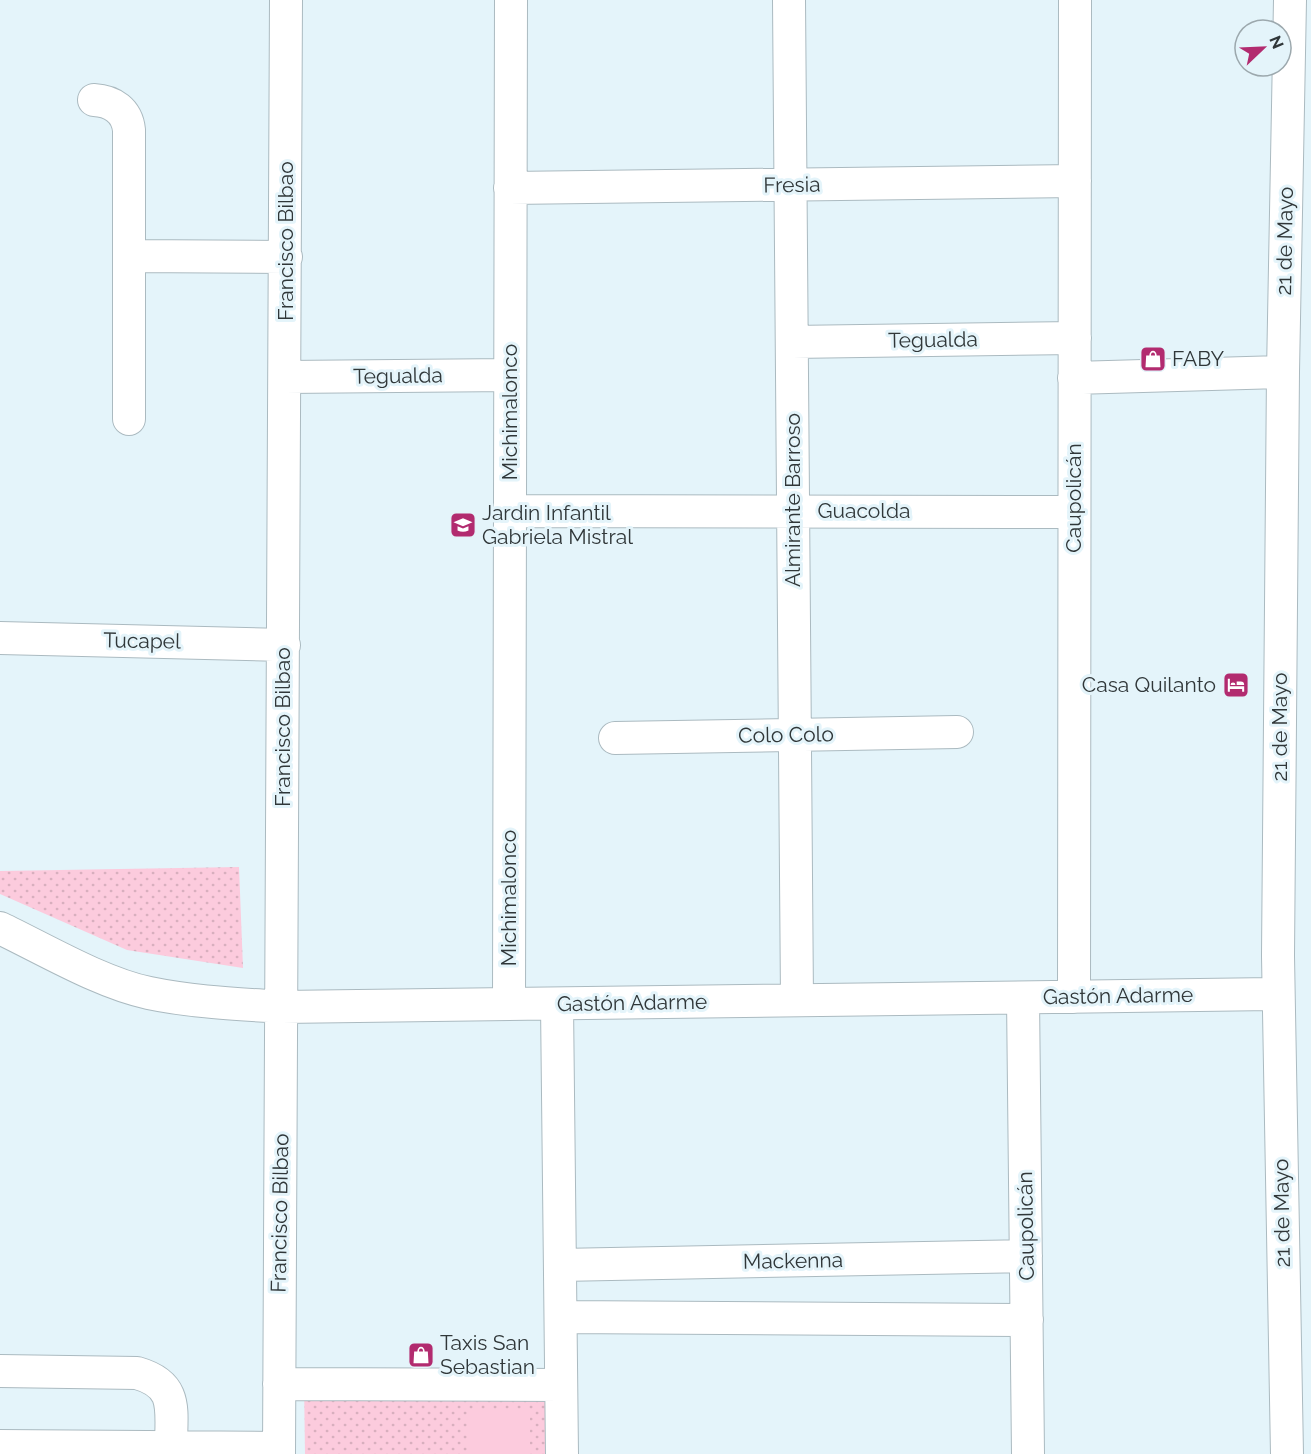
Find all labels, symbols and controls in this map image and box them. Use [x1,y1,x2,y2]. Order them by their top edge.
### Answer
north arrow [1233,18,1293,78]
text: N [1265,33,1287,52]
street label: Francisco Bilbao [273,161,298,321]
street label: Fresia [763,172,821,197]
street label: 21 de Mayo [1271,186,1298,296]
street label: Tegualda [888,326,978,353]
street label: Michimalonco [497,344,522,480]
shop icon: FABY [1138,344,1168,374]
place label: FABY [1172,346,1225,371]
street label: Tegualda [353,362,443,389]
street label: Almirante Barroso [780,413,805,587]
street label: Caupolicán [1061,443,1086,553]
street label: Guacolda [817,498,911,523]
place label: Jardin Infantil Gabriela Mistral [482,500,633,549]
school or university icon: Jardin Infantil Gabriela Mistral [448,510,478,540]
street label: Tucapel [103,627,181,654]
street label: Francisco Bilbao [270,647,295,807]
hotel icon: Casa Quilanto [1221,670,1251,700]
place label: Casa Quilanto [1082,672,1216,697]
street label: 21 de Mayo [1267,673,1292,781]
street label: Colo Colo [738,721,834,748]
street label: Michimalonco [496,830,521,966]
street label: Gastón Adarme [1043,982,1193,1009]
street label: Gastón Adarme [557,989,707,1016]
street label: Francisco Bilbao [266,1133,293,1293]
street label: 21 de Mayo [1268,1158,1295,1268]
street label: Caupolicán [1012,1171,1039,1281]
street label: Mackenna [743,1247,843,1274]
place label: Taxis San Sebastian [440,1330,535,1379]
shop icon: Taxis San Sebastian [406,1340,436,1370]

